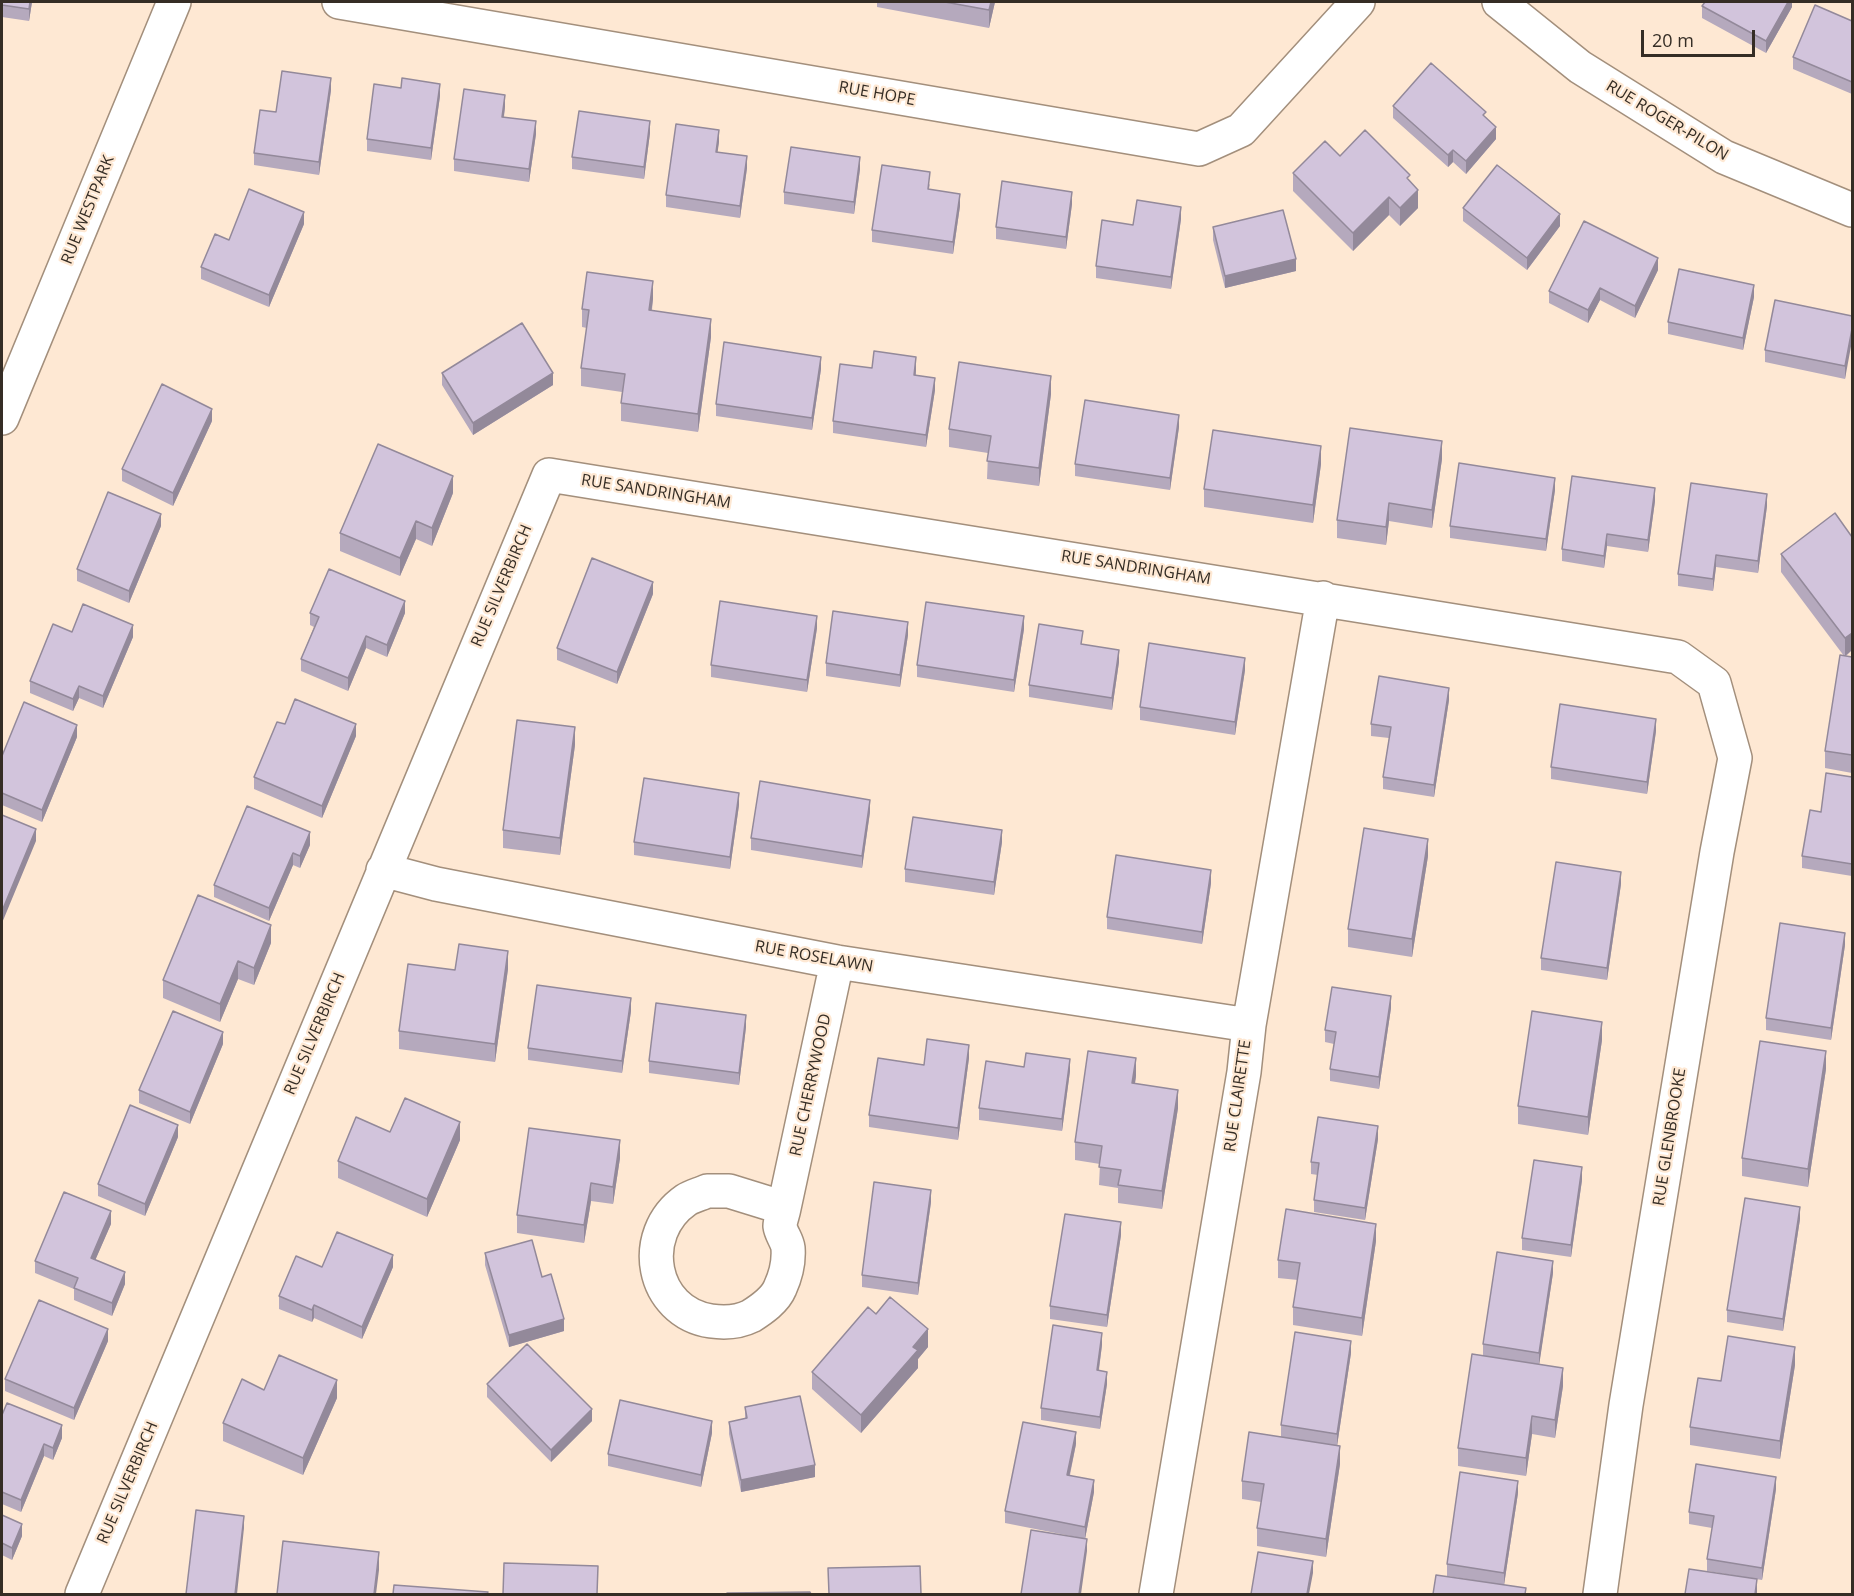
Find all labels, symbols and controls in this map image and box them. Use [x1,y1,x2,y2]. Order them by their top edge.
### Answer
scale bar [1644,18,1758,56]
text: 20 m [1652,28,1694,52]
street label: RUE ROGER-PILON [1602,77,1732,165]
street label: RUE HOPE [837,78,917,110]
street label: RUE WESTPARK [58,153,118,267]
street label: RUE SANDRINGHAM [580,471,732,513]
street label: RUE SILVERBIRCH [468,522,536,650]
street label: RUE SANDRINGHAM [1060,547,1212,589]
street label: RUE ROSELAWN [753,937,875,977]
street label: RUE SILVERBIRCH [281,970,349,1098]
street label: RUE CHERRYWOOD [787,1012,835,1158]
street label: RUE CLAIRETTE [1221,1039,1255,1153]
street label: RUE GLENBROOKE [1650,1067,1690,1207]
street label: RUE SILVERBIRCH [94,1419,162,1547]

